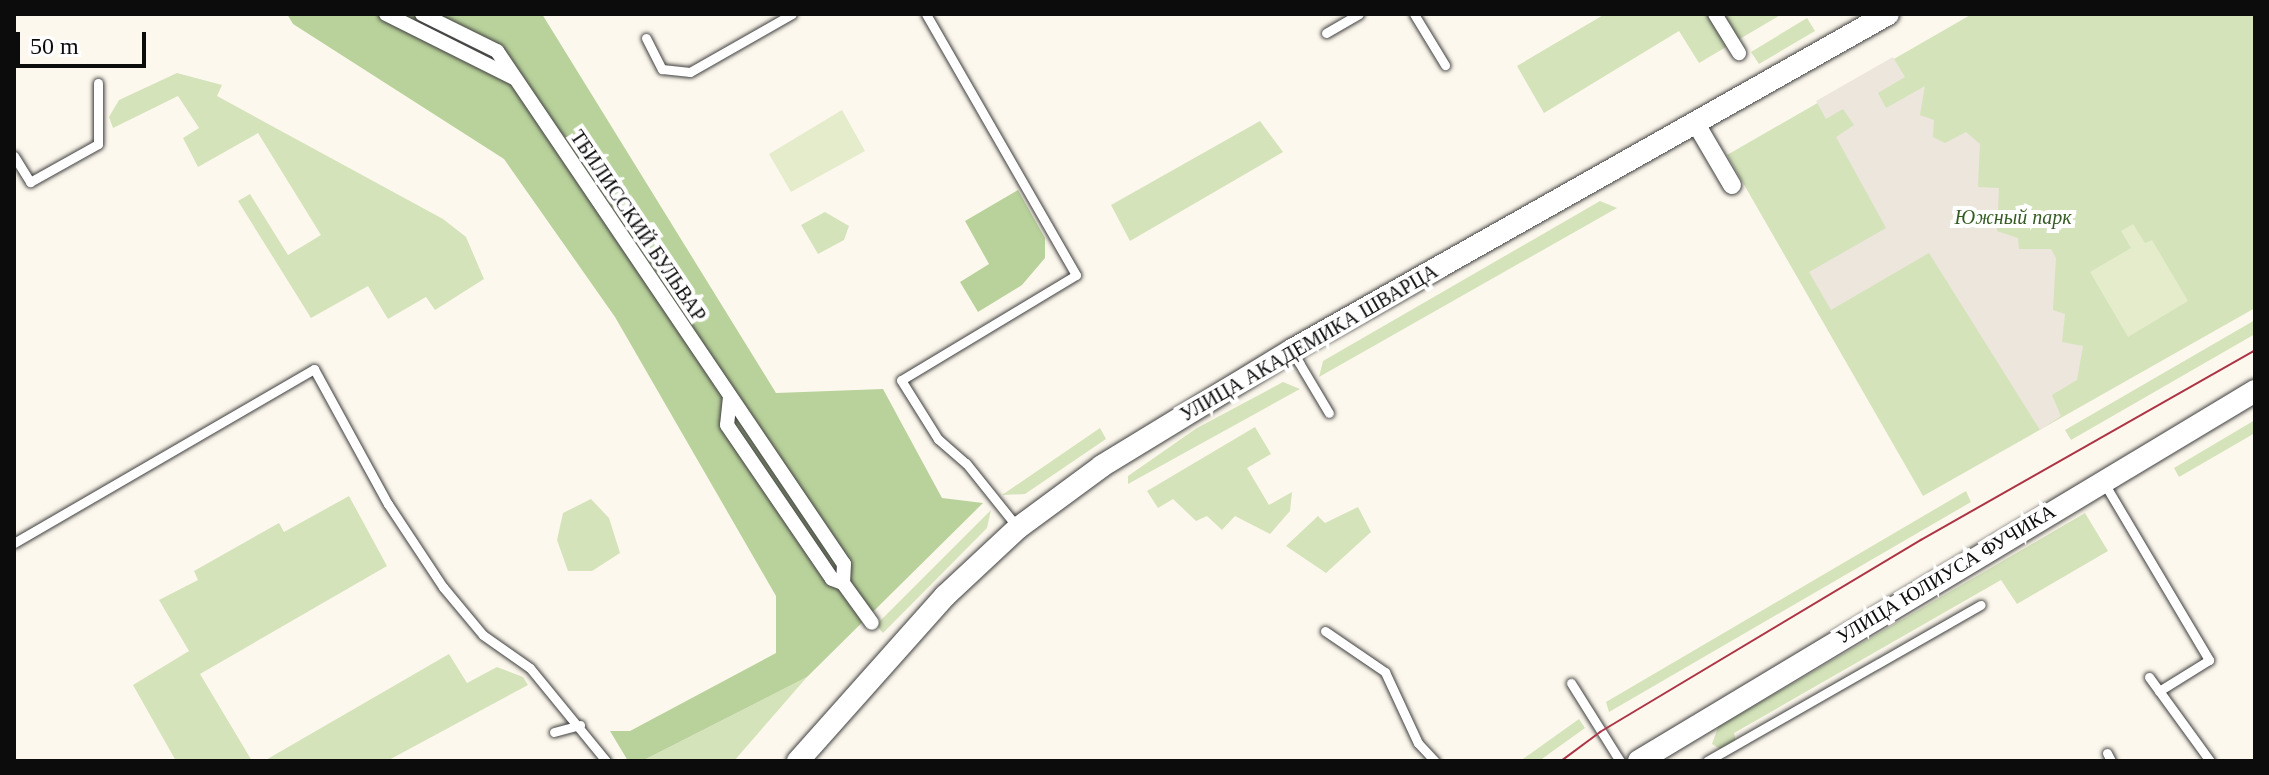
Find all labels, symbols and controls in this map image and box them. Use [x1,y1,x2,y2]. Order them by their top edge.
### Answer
scale bar [20,16,150,66]
text: 50 m [30,33,79,59]
street label: ТБИЛИССКИЙ БУЛЬВАР [565,126,711,326]
park label: Южный парк [1954,205,2072,229]
street label: УЛИЦА АКАДЕМИКА ШВАРЦА [1176,259,1442,427]
street label: УЛИЦА ЮЛИУСА ФУЧИКА [1832,499,2060,649]

